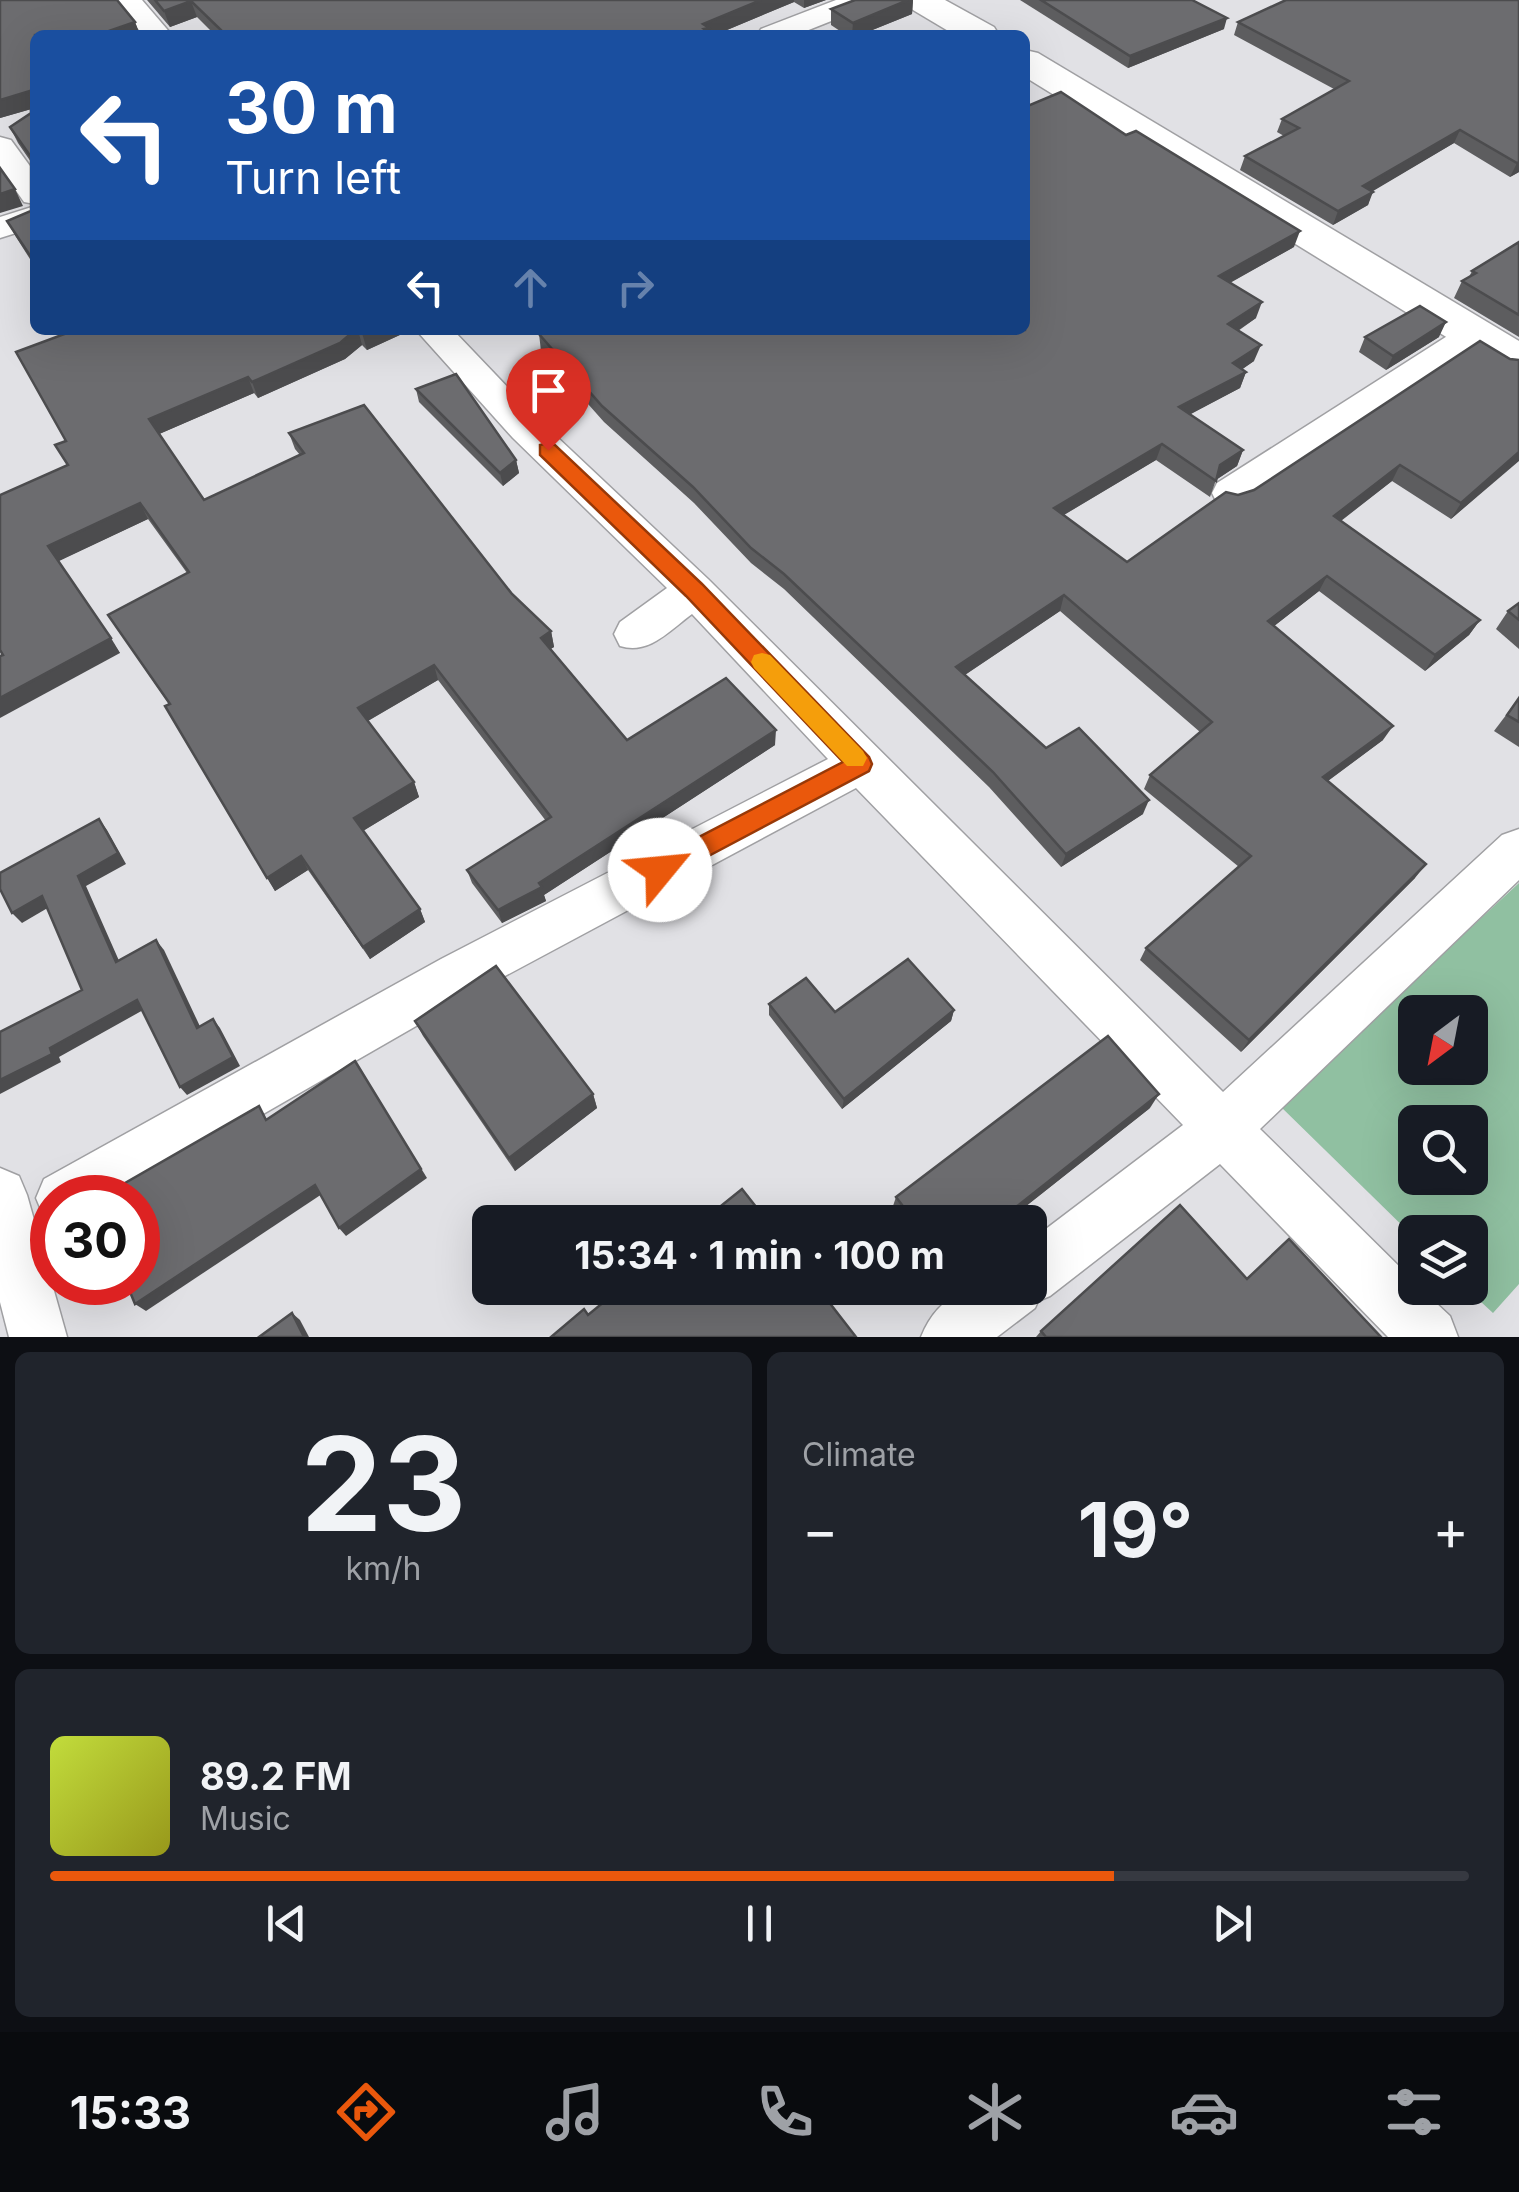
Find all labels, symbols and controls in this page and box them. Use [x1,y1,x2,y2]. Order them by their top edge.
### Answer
text: 30 m [225,65,398,150]
icon: left [60,70,190,200]
text: Turn left [225,150,401,205]
icon: left [398,260,453,315]
icon: ahead [503,260,558,315]
icon: right [608,260,663,315]
pin [506,348,591,451]
icon: arrive [521,363,576,418]
position arrow [608,818,712,922]
north arrow [1398,995,1488,1085]
map controls [1398,995,1488,1305]
button: search [1398,1105,1488,1195]
speed limit sign: 30 [30,1175,160,1305]
button: layers [1398,1215,1488,1305]
text: 15:34 · 1 min · 100 m [574,1232,945,1278]
text: 23 [301,1405,466,1562]
text: Climate [802,1435,916,1474]
text: 19° [1078,1484,1193,1575]
text: − [802,1497,838,1563]
text: + [1433,1497,1469,1563]
text: km/h [345,1549,422,1588]
text: 89.2 FM [200,1753,352,1799]
text: Music [200,1799,291,1838]
icon: previous [259,1896,314,1951]
icon: pause [732,1896,787,1951]
icon: next [1205,1896,1260,1951]
icon: directions [331,2077,401,2147]
icon: music [540,2077,610,2147]
icon: phone [750,2077,820,2147]
icon: climate [960,2077,1030,2147]
icon: car [1169,2077,1239,2147]
icon: filters [1379,2077,1449,2147]
text: 15:33 [70,2085,191,2140]

